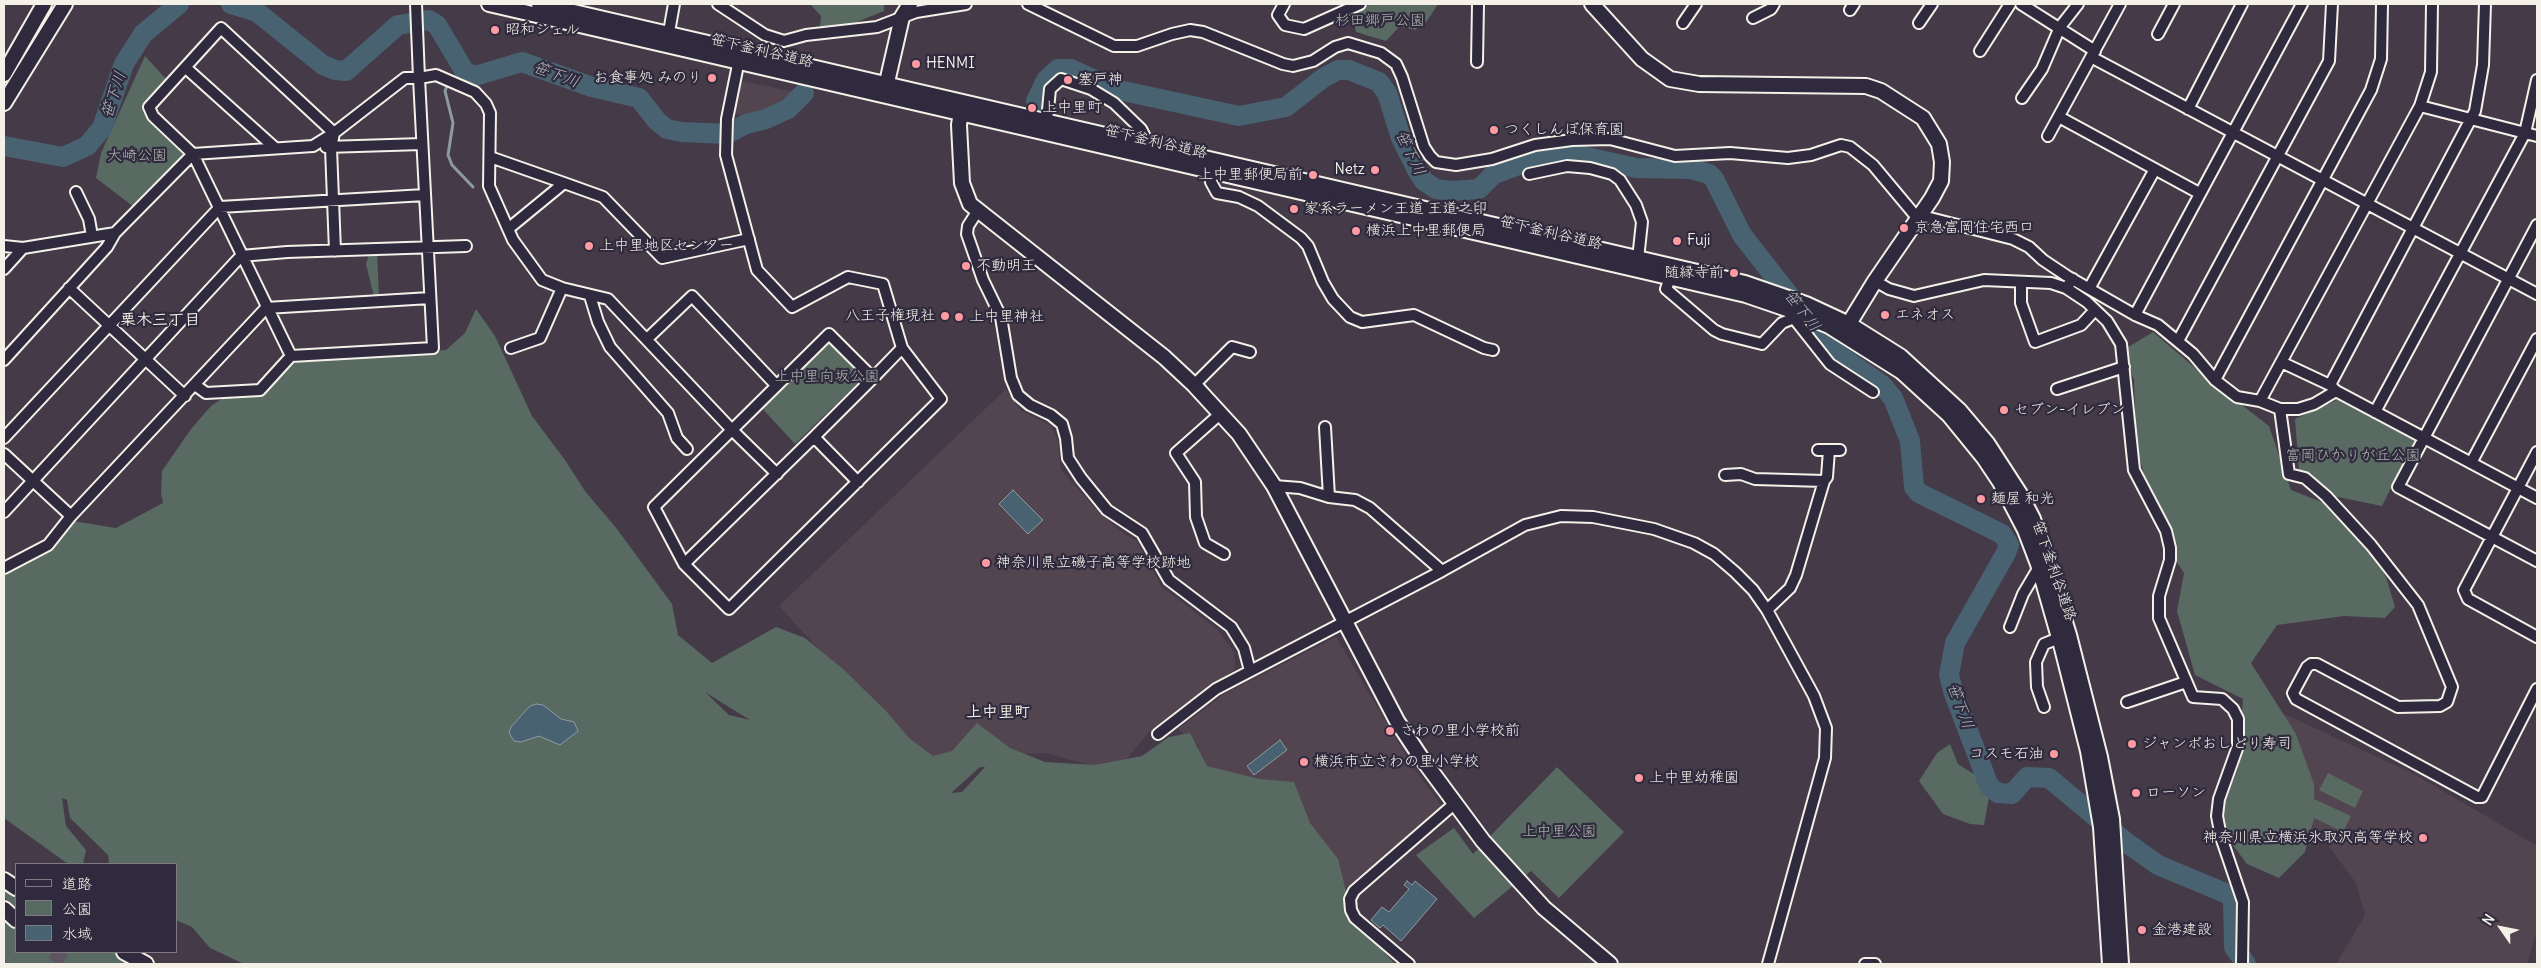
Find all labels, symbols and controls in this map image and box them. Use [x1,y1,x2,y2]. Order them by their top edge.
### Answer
park label: 杉田郷戸公園 [1335,12,1425,30]
place label: 昭和シェル [505,21,580,39]
marker: 昭和シェル [489,24,501,36]
street label: 笹下釜利谷道路 [709,30,815,72]
place label: HENMI [926,55,975,73]
water label: 笹下川 [530,58,582,92]
marker: HENMI [910,58,922,70]
water label: 笹下川 [97,69,131,121]
place label: お食事処 みのり [593,69,702,87]
place label: 塞戸神 [1078,71,1123,89]
marker: お食事処 みのり [706,72,718,84]
marker: 塞戸神 [1062,74,1074,86]
place label: 上中里町 [1042,99,1102,117]
marker: 上中里町 [1026,102,1038,114]
street label: 笹下釜利谷道路 [1103,121,1209,163]
place label: つくしんぼ保育園 [1504,121,1624,139]
marker: つくしんぼ保育園 [1488,124,1500,136]
water label: 笹下川 [1391,127,1429,179]
park label: 大崎公園 [107,147,167,165]
place label: Netz [1334,161,1365,179]
marker: Netz [1369,164,1381,176]
place label: 上中里郵便局前 [1198,166,1303,184]
marker: 上中里郵便局前 [1307,169,1319,181]
place label: 家系ラーメン王道 王道之印 [1304,200,1488,218]
marker: 家系ラーメン王道 王道之印 [1288,203,1300,215]
street label: 笹下釜利谷道路 [1498,212,1604,254]
place label: 京急富岡住宅西口 [1914,219,2034,237]
place label: 横浜上中里郵便局 [1366,222,1486,240]
marker: 京急富岡住宅西口 [1898,222,1910,234]
marker: 横浜上中里郵便局 [1350,225,1362,237]
place label: Fuji [1687,232,1710,250]
marker: Fuji [1671,235,1683,247]
place label: 上中里地区センター [599,237,734,255]
marker: 上中里地区センター [583,240,595,252]
place label: 不動明王 [976,257,1036,275]
marker: 不動明王 [960,260,972,272]
place label: 随縁寺前 [1664,264,1724,282]
marker: 随縁寺前 [1728,267,1740,279]
water label: 笹下川 [1780,286,1824,336]
place label: エネオス [1895,306,1955,324]
place label: 八王子権現社 [845,307,935,325]
place label: 上中里神社 [969,308,1044,326]
marker: エネオス [1879,309,1891,321]
district label: 栗木三丁目 [120,310,200,330]
marker: 八王子権現社 [939,310,951,322]
marker: 上中里神社 [953,311,965,323]
park label: 上中里向坂公園 [775,368,879,386]
place label: セブン-イレブン [2014,401,2125,419]
marker: セブン-イレブン [1998,404,2010,416]
park label: 富岡ひかりが丘公園 [2286,447,2420,465]
place label: 麺屋 和光 [1991,490,2055,508]
marker: 麺屋 和光 [1975,493,1987,505]
street label: 笹下釜利谷道路 [2028,518,2080,624]
place label: 神奈川県立磯子高等学校跡地 [996,554,1191,572]
marker: 神奈川県立磯子高等学校跡地 [980,557,992,569]
water label: 笹下川 [1943,680,1977,732]
district label: 上中里町 [966,702,1030,722]
place label: さわの里小学校前 [1400,722,1520,740]
marker: さわの里小学校前 [1384,725,1396,737]
place label: ジャンボおしどり寿司 [2142,735,2292,753]
marker: ジャンボおしどり寿司 [2126,738,2138,750]
place label: コスモ石油 [1969,745,2044,763]
marker: コスモ石油 [2048,748,2060,760]
place label: 横浜市立さわの里小学校 [1314,753,1479,771]
marker: 横浜市立さわの里小学校 [1298,756,1310,768]
place label: 上中里幼稚園 [1649,769,1739,787]
marker: 上中里幼稚園 [1633,772,1645,784]
place label: ローソン [2146,784,2206,802]
marker: ローソン [2130,787,2142,799]
park label: 上中里公園 [1522,823,1596,841]
place label: 神奈川県立横浜氷取沢高等学校 [2203,829,2413,847]
marker: 神奈川県立横浜氷取沢高等学校 [2417,832,2429,844]
legend [15,863,178,953]
text: 道路 [62,874,92,893]
text: 公園 [62,899,92,918]
north arrow [2476,903,2526,953]
text: N [2478,911,2499,929]
place label: 金港建設 [2152,921,2212,939]
text: 水域 [62,924,92,943]
marker: 金港建設 [2136,924,2148,936]

